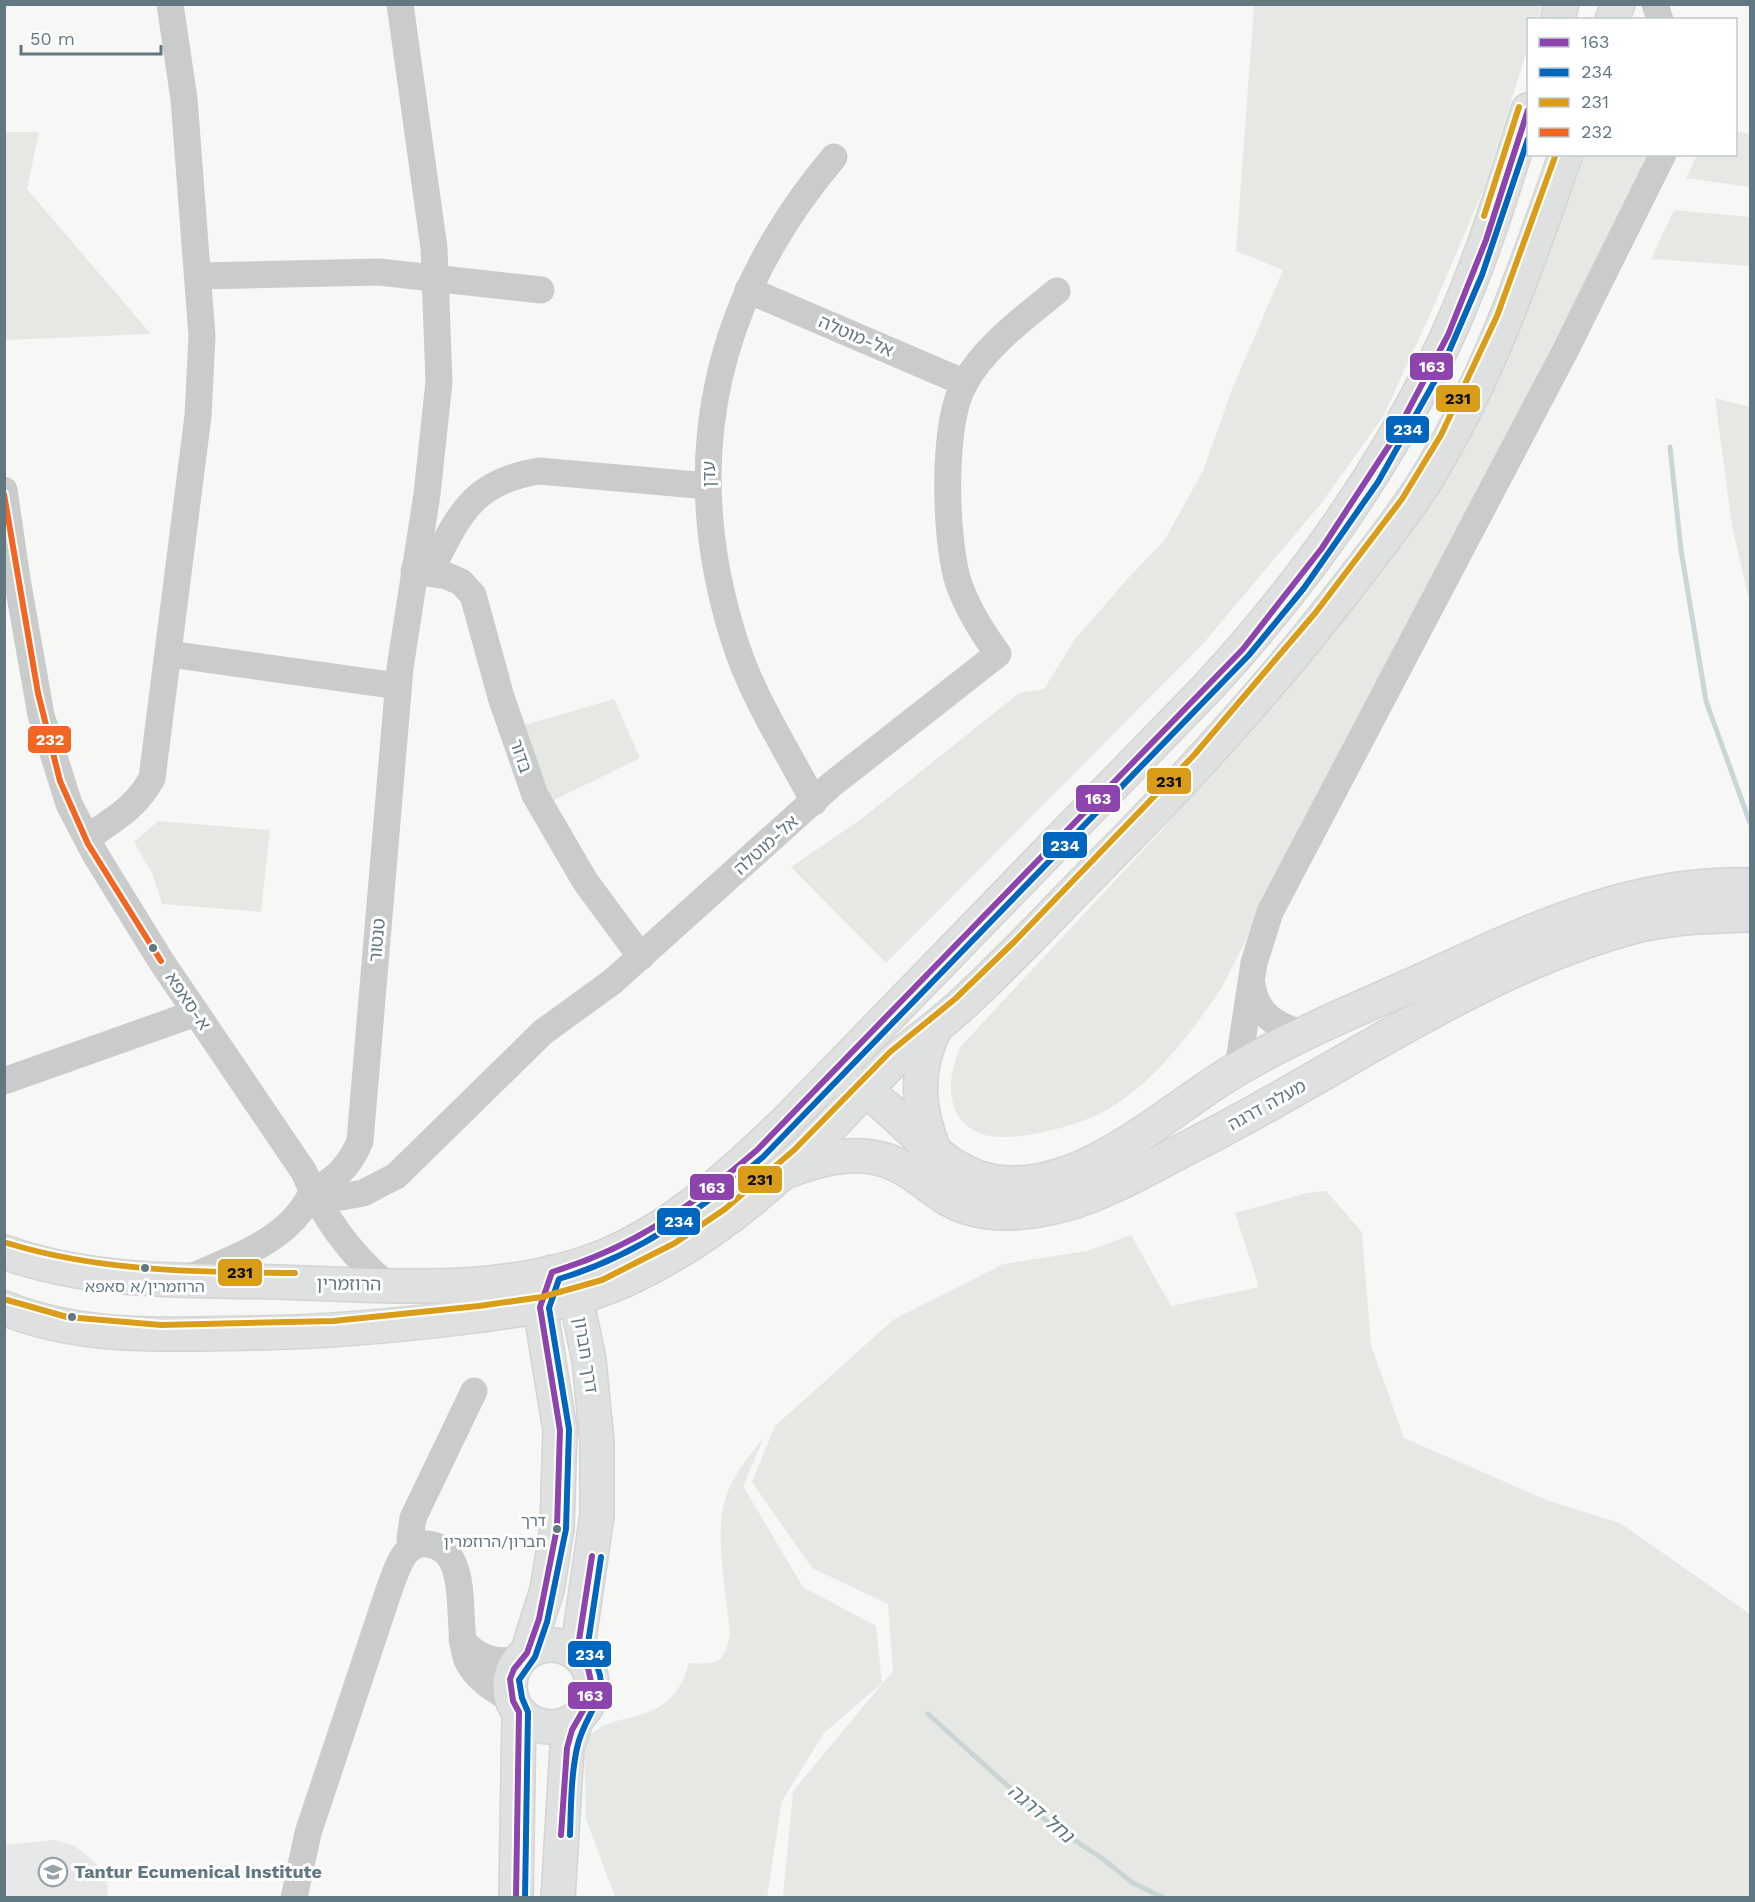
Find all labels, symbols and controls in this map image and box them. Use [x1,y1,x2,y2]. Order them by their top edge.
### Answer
scale bar [21,18,160,56]
legend [1527,18,1737,156]
text: 50 m [30,28,75,49]
text: 163 [1581,31,1609,52]
text: 234 [1581,61,1613,82]
text: 231 [1581,91,1609,112]
text: 232 [1581,121,1612,142]
street label: אל-מוטלה [816,310,897,361]
line badge: 163 [1409,352,1454,381]
text: 163 [1419,357,1445,376]
line badge: 231 [1435,384,1481,413]
text: 231 [1445,389,1471,408]
line badge: 234 [1385,415,1430,444]
text: 234 [1393,420,1423,439]
street label: עדן [698,461,719,487]
line badge: 232 [27,725,72,754]
text: 232 [36,730,64,749]
street label: בדור [506,736,537,776]
line badge: 231 [1146,767,1192,795]
text: 231 [1156,772,1182,791]
line badge: 163 [1075,784,1121,813]
text: 163 [1085,789,1111,808]
street label: אל-מוטלה [729,810,802,879]
line badge: 234 [1042,831,1088,859]
text: 234 [1050,836,1080,855]
street label: טנטור [364,917,389,963]
unlabelled marker [147,942,159,954]
street label: א-סאפא [161,968,215,1034]
street label: מעלה דרגה [1224,1074,1310,1135]
line badge: 231 [737,1165,783,1194]
text: 231 [747,1170,773,1189]
line badge: 163 [689,1173,735,1201]
text: 163 [699,1178,725,1197]
line badge: 234 [656,1207,701,1236]
text: 234 [664,1212,694,1231]
line badge: 231 [217,1258,263,1287]
marker: הרוזמרין/א סאפא [139,1262,151,1274]
text: 231 [227,1263,253,1282]
street label: הרוזמרין [317,1272,381,1295]
place label: הרוזמרין/א סאפא [85,1277,205,1296]
unlabelled marker [66,1311,78,1323]
street label: דרך חברון [570,1315,603,1395]
place label: דרך חברון/הרוזמרין [444,1511,546,1551]
marker: דרך חברון/הרוזמרין [551,1523,563,1535]
line badge: 234 [567,1640,612,1668]
text: 234 [575,1645,605,1664]
line badge: 163 [567,1681,613,1710]
text: 163 [577,1686,603,1705]
water label: נחל דרגה [1003,1779,1080,1848]
school or university icon: Tantur Ecumenical Institute [37,1856,69,1888]
place label: Tantur Ecumenical Institute [74,1861,322,1882]

